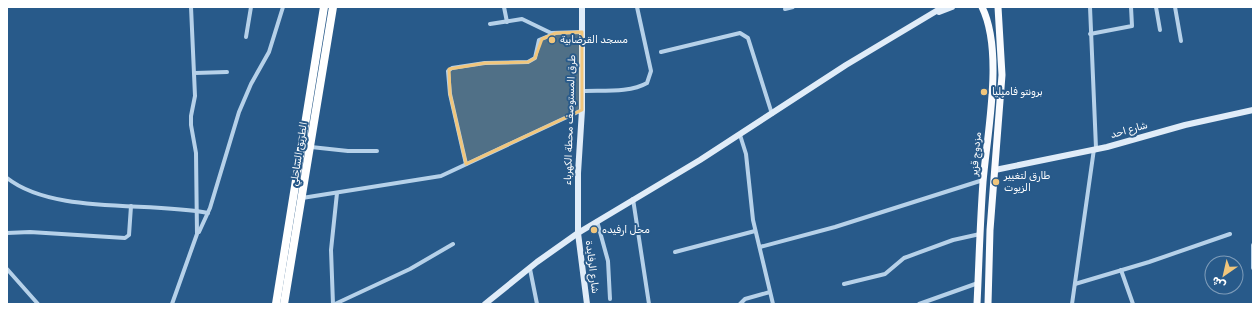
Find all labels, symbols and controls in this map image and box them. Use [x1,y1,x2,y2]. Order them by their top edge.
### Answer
place label: مسجد القرضابية [560,34,628,46]
marker: مسجد القرضابية [547,35,557,45]
street label: طرق المستوصف محطة الكهرباء [562,54,578,186]
place label: برونتو فاميليا [992,86,1043,98]
marker: برونتو فاميليا [979,87,989,97]
street label: شارع احد [1109,119,1149,142]
street label: الطريق الساحلي [288,121,312,187]
street label: مزدوج قزير [968,131,985,178]
place label: طارق لتغيير الزيوت [1003,170,1050,194]
marker: طارق لتغيير الزيوت [991,177,1001,187]
place label: محل ارفيده [602,224,650,236]
marker: محل ارفيده [589,225,599,235]
street label: شارع الرفايدة [582,240,601,294]
north arrow [1204,255,1244,295]
text: ش [1209,274,1228,292]

